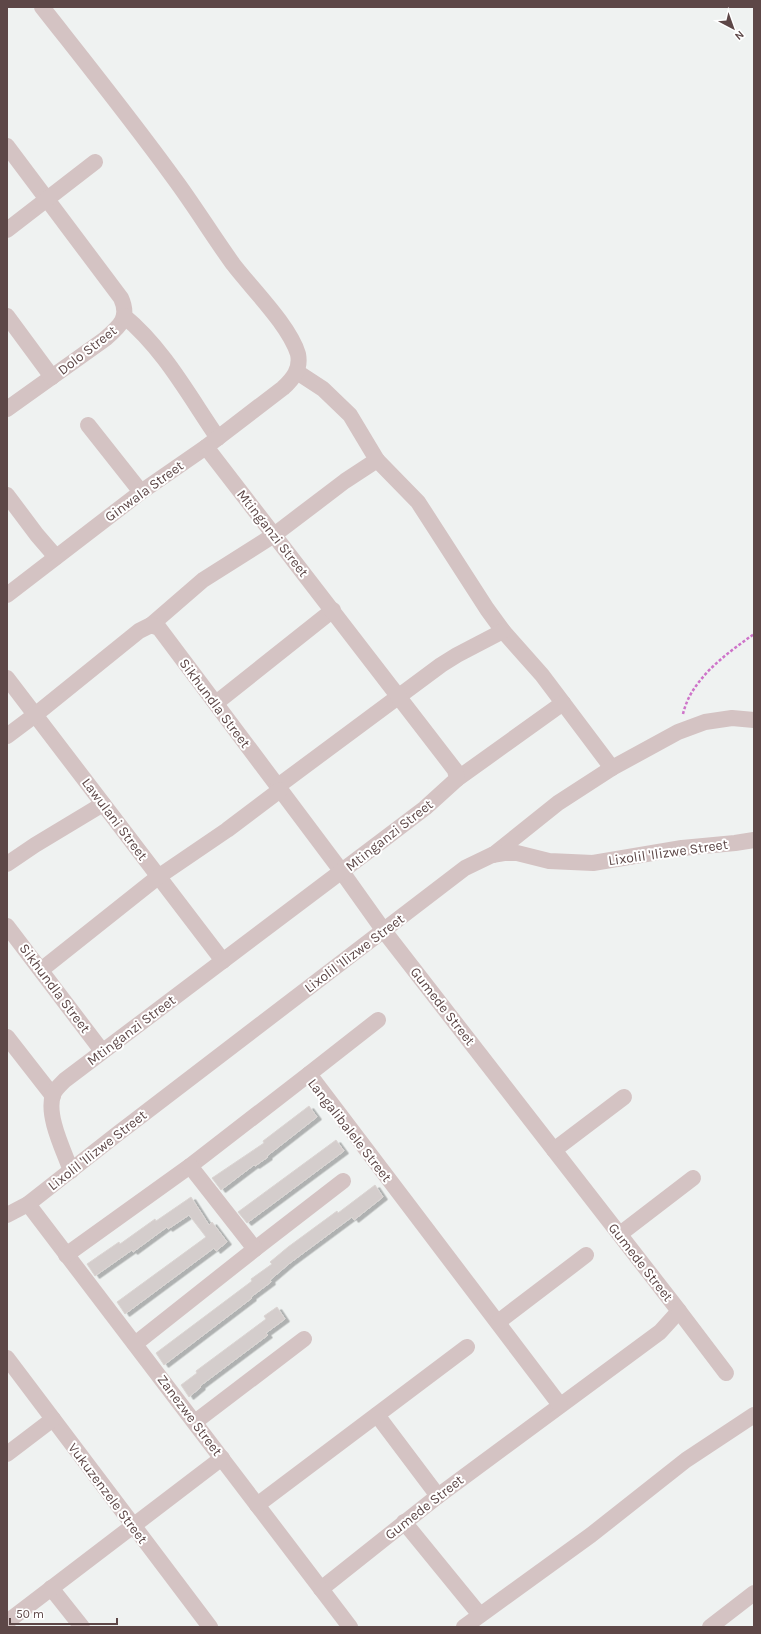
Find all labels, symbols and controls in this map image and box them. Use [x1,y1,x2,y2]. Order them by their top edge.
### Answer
north arrow [713,8,753,48]
text: N [732,28,746,43]
street label: Dolo Street [54,322,120,379]
street label: Ginwala Street [102,457,187,526]
street label: Mtinganzi Street [233,486,312,580]
street label: Sikhundla Street [175,655,254,751]
street label: Lawulani Street [78,775,151,864]
street label: Mtinganzi Street [342,796,436,875]
street label: Lixolil 'Ilizwe Street [607,836,729,869]
street label: Lixolil 'Ilizwe Street [301,910,408,996]
street label: Sikhundla Street [15,940,94,1036]
street label: Gumede Street [407,964,479,1049]
street label: Mtinganzi Street [84,992,179,1069]
street label: Langalibalele Street [304,1075,395,1185]
street label: Lixolil 'Ilizwe Street [45,1107,150,1194]
street label: Gumede Street [605,1220,677,1305]
street label: Zanezwe Street [154,1371,226,1459]
street label: Vukuzenzele Street [64,1440,151,1547]
street label: Gumede Street [382,1471,467,1543]
scale bar [10,1600,117,1626]
text: 50 m [16,1607,44,1621]

